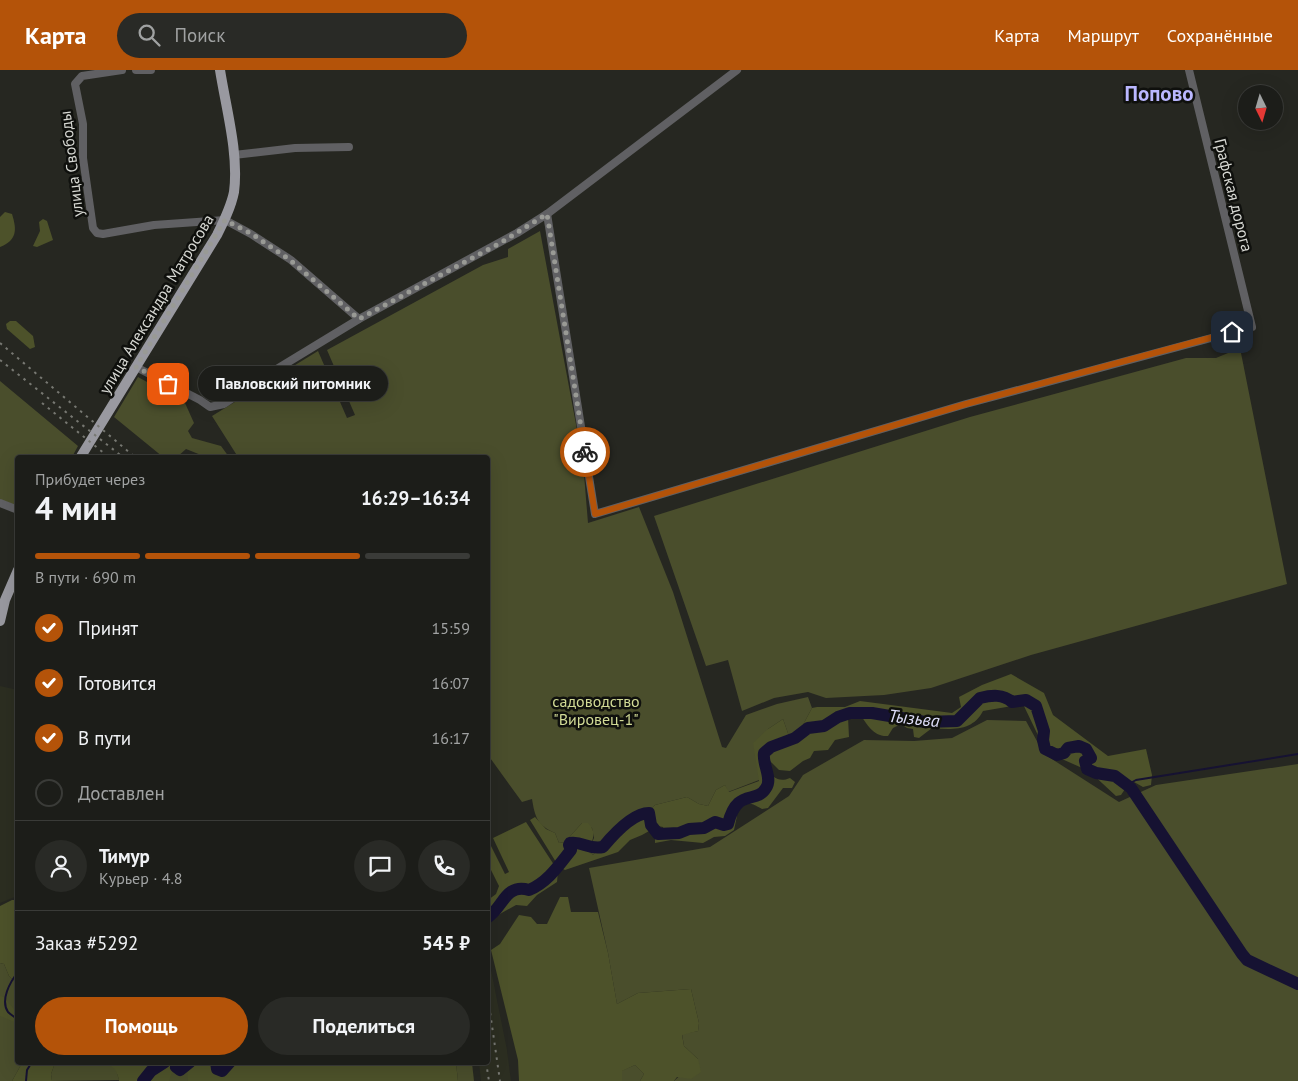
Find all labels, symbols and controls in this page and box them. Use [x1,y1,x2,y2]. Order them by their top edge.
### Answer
search box [117,13,467,58]
text: Карта [25,20,87,51]
icon: search [135,21,163,49]
text: Поиск [175,23,225,47]
text: Карта [994,24,1040,47]
text: Маршрут [1068,24,1139,47]
text: Сохранённые [1167,24,1273,47]
district label: Попово [1124,80,1194,107]
north arrow [1238,85,1282,130]
map controls [1238,85,1283,130]
street label: улица Свободы [55,110,87,218]
street label: Графская дорога [1210,136,1258,254]
street label: улица Александра Матросова [94,210,218,398]
pin [1211,311,1253,353]
icon: home [1218,318,1246,346]
pin [147,363,189,405]
callout: Павловский питомник [198,366,388,402]
icon: bag [154,370,182,398]
text: Павловский питомник [215,373,371,393]
courier [560,427,610,477]
icon: bike [571,438,599,466]
text: Прибудет через [35,469,145,489]
text: 16:29–16:34 [361,486,470,510]
text: 4 мин [35,487,117,529]
text: В пути · 690 m [35,567,136,587]
icon: check [35,614,63,642]
text: Принят [78,616,138,640]
text: 15:59 [432,618,470,638]
icon: check [35,669,63,697]
text: Готовится [78,671,156,695]
text: 16:07 [432,673,470,693]
park label: садоводство "Вировец-1" [552,691,640,729]
water label: Тызьва [887,704,941,732]
icon: check [35,724,63,752]
text: В пути [78,726,131,750]
text: 16:17 [432,728,470,748]
text: Доставлен [78,781,165,805]
button: person [35,840,87,892]
button: chat [354,840,406,892]
button: phone [418,840,470,892]
text: Тимур [99,844,150,868]
text: Курьер · 4.8 [99,868,183,888]
text: Заказ #5292 [35,931,138,955]
text: 545 ₽ [422,931,470,955]
button: Помощь [35,997,248,1055]
button: Поделиться [258,997,470,1055]

